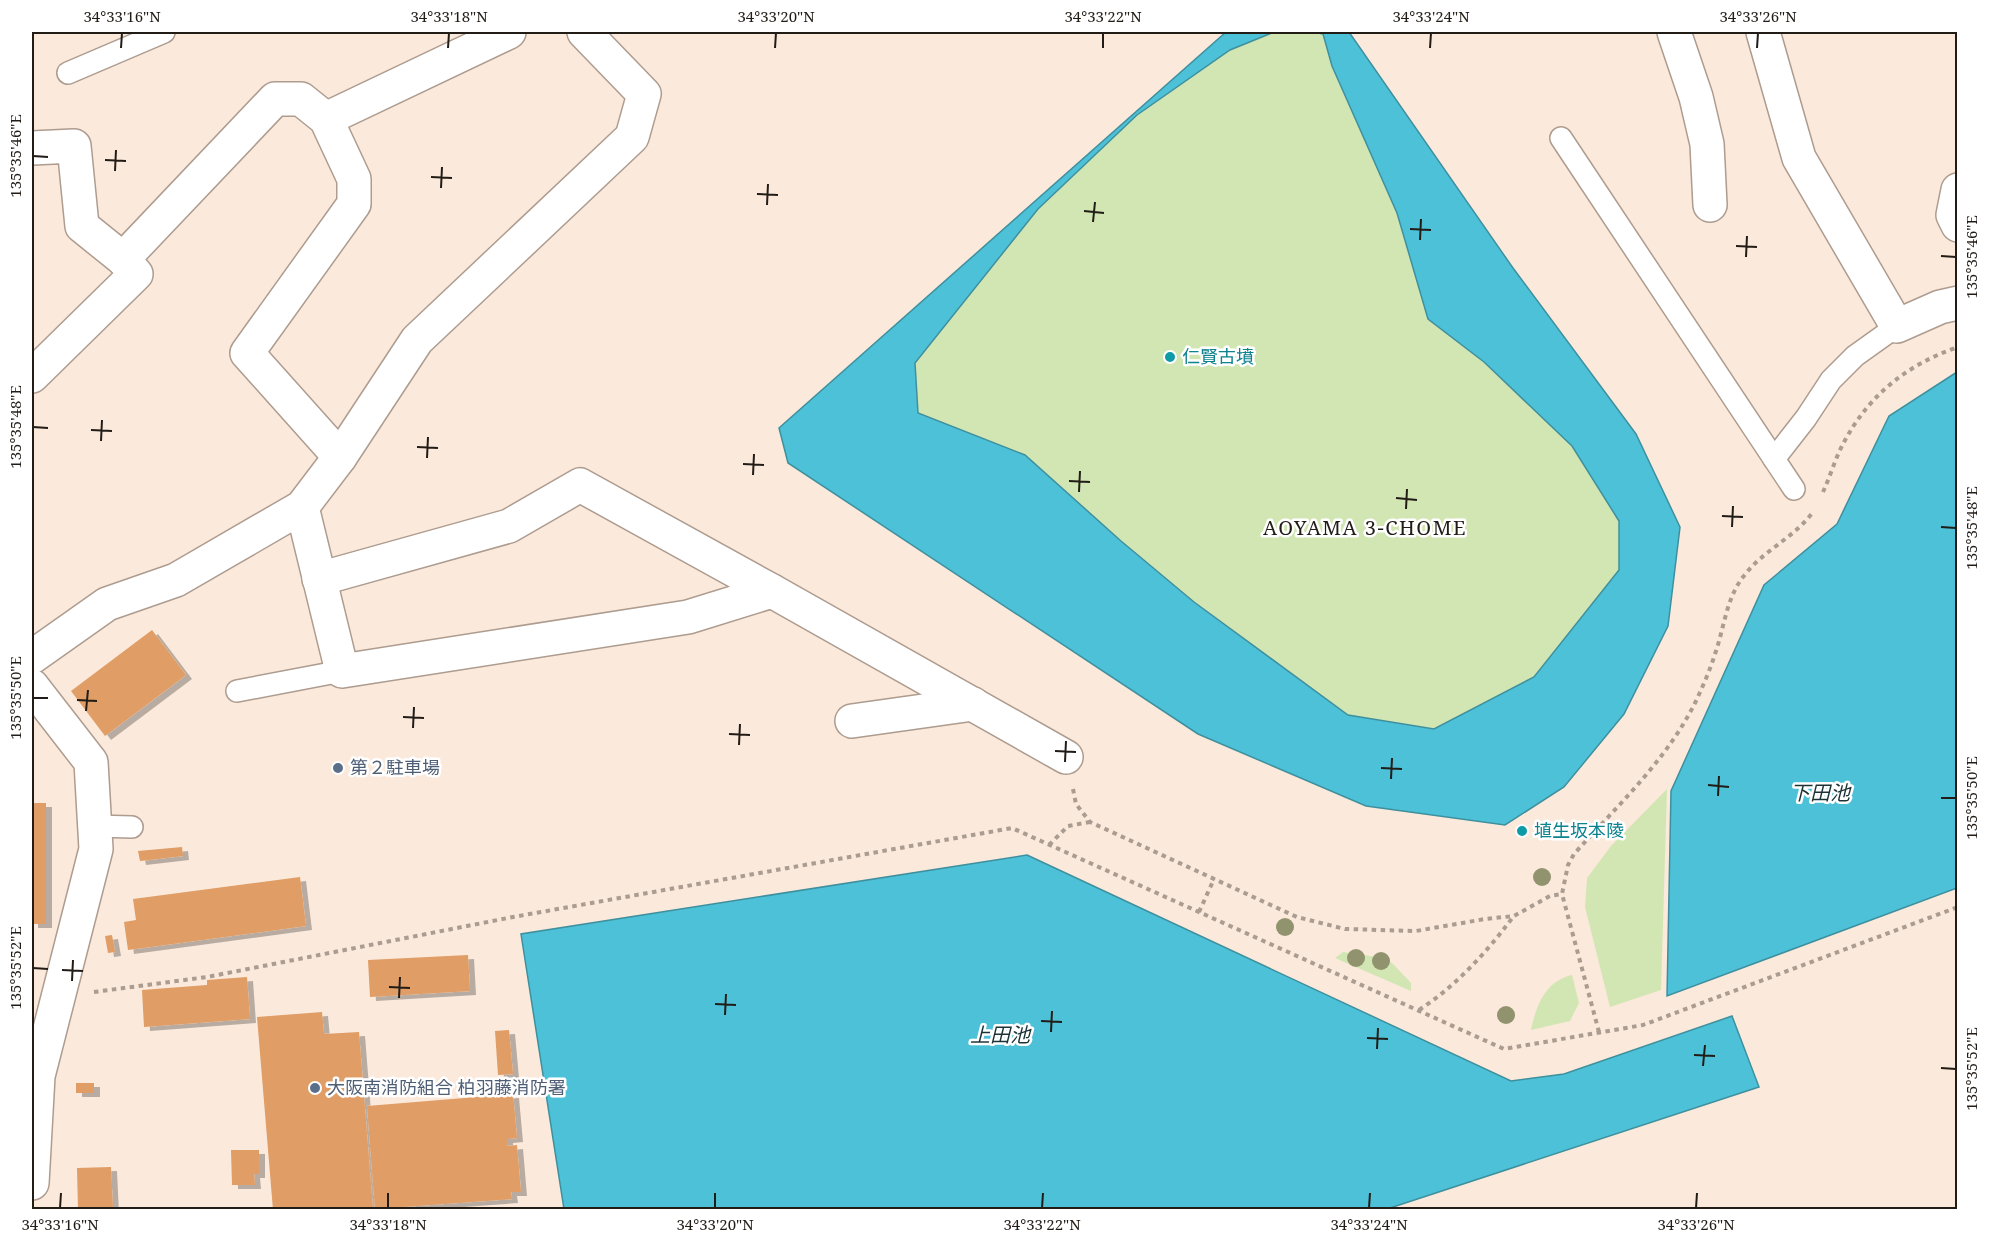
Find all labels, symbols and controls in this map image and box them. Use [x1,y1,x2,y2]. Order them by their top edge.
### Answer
text: 34°33'16"N [83,6,161,26]
text: 34°33'18"N [410,6,488,26]
text: 34°33'20"N [737,6,815,26]
text: 34°33'22"N [1064,6,1142,26]
text: 34°33'24"N [1392,6,1470,26]
text: 34°33'26"N [1719,6,1797,26]
text: 135°35'46"E [5,114,25,198]
text: 135°35'46"E [1961,215,1981,299]
place label: 仁賢古墳 [1182,344,1254,368]
marker: 仁賢古墳 [1163,350,1177,364]
text: 135°35'48"E [5,385,25,469]
text: 135°35'48"E [1961,486,1981,570]
district label: AOYAMA 3-CHOME [1263,514,1467,541]
text: 135°35'50"E [5,656,25,740]
place label: 第２駐車場 [350,755,440,779]
text: 135°35'50"E [1961,756,1981,840]
marker: 第２駐車場 [331,761,345,775]
water label: 下田池 [1790,779,1852,806]
place label: 埴生坂本陵 [1534,818,1624,842]
marker: 埴生坂本陵 [1515,824,1529,838]
text: 135°35'52"E [5,926,25,1010]
water label: 上田池 [970,1021,1032,1048]
text: 135°35'52"E [1961,1027,1981,1111]
place label: 大阪南消防組合 柏羽藤消防署 [327,1075,566,1099]
marker: 大阪南消防組合 柏羽藤消防署 [308,1081,322,1095]
text: 34°33'16"N [21,1214,99,1234]
text: 34°33'18"N [349,1214,427,1234]
text: 34°33'20"N [676,1214,754,1234]
text: 34°33'22"N [1003,1214,1081,1234]
text: 34°33'24"N [1330,1214,1408,1234]
text: 34°33'26"N [1657,1214,1735,1234]

